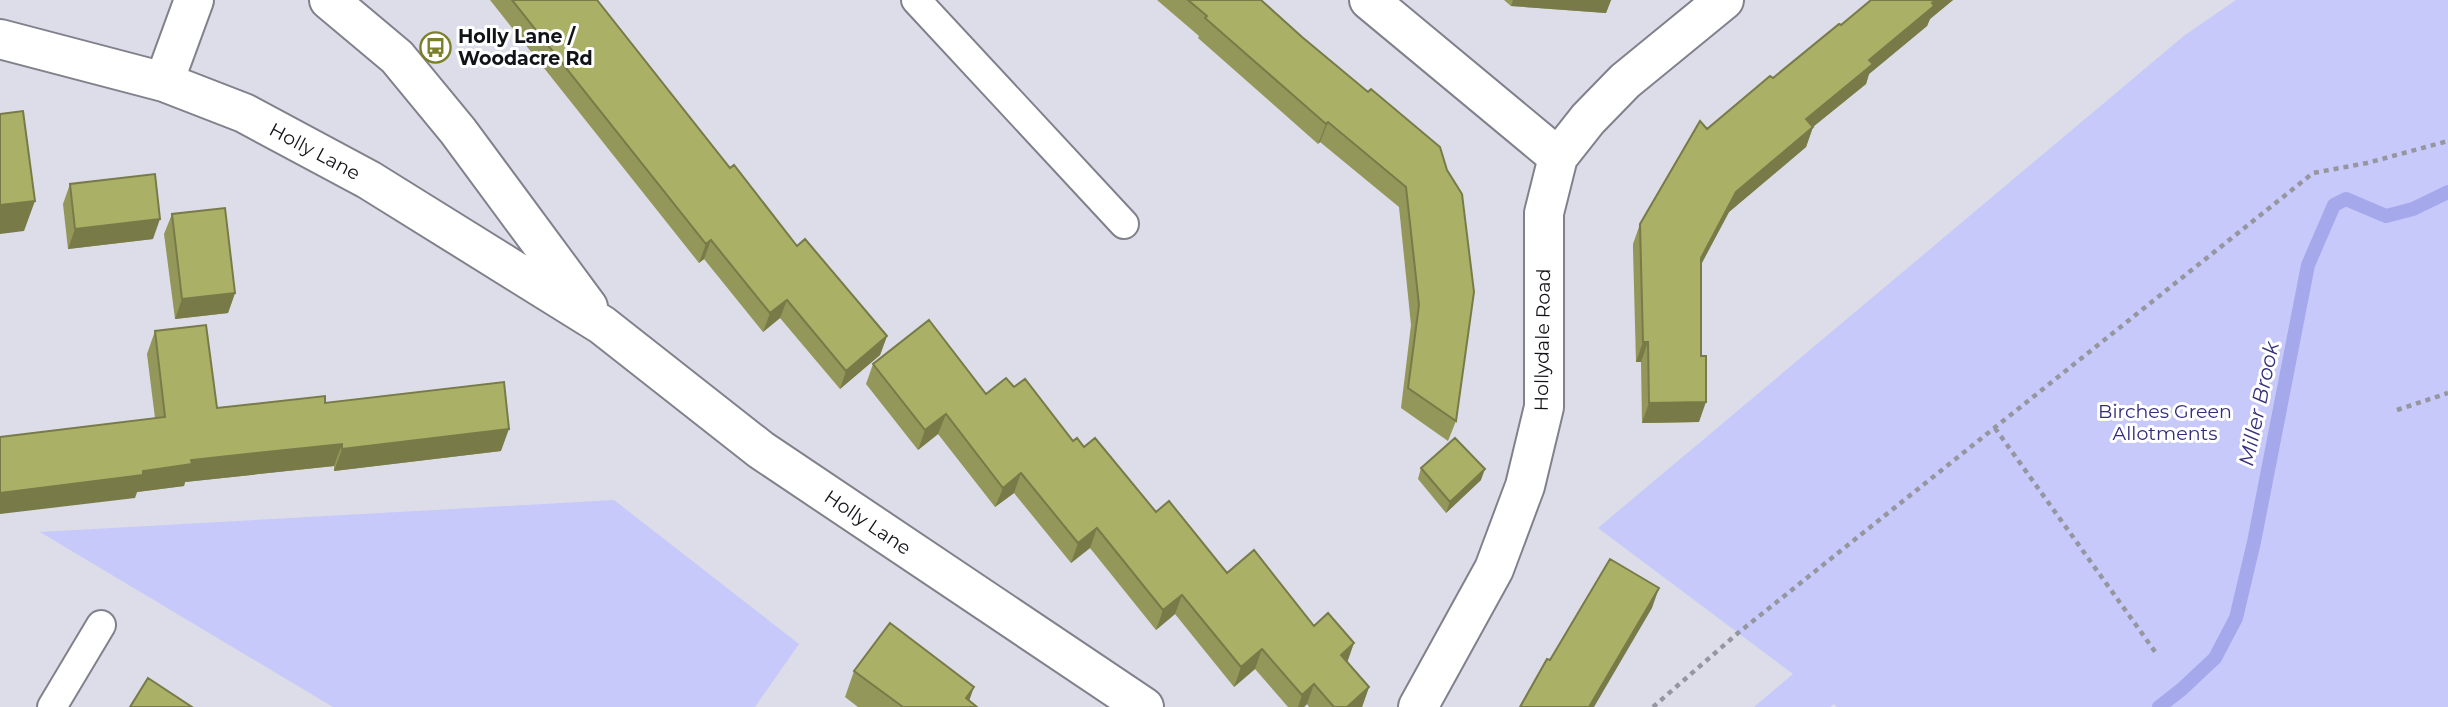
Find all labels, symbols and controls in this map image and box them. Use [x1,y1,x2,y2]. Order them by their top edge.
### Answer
place label: Holly Lane / Woodacre Rd [458,25,593,70]
bus stop icon: Holly Lane / Woodacre Rd [418,30,452,64]
street label: Holly Lane [265,118,364,185]
street label: Hollydale Road [1530,268,1555,412]
water label: Miller Brook [2233,338,2284,468]
park label: Birches Green Allotments [2098,400,2232,445]
street label: Holly Lane [820,485,915,560]

